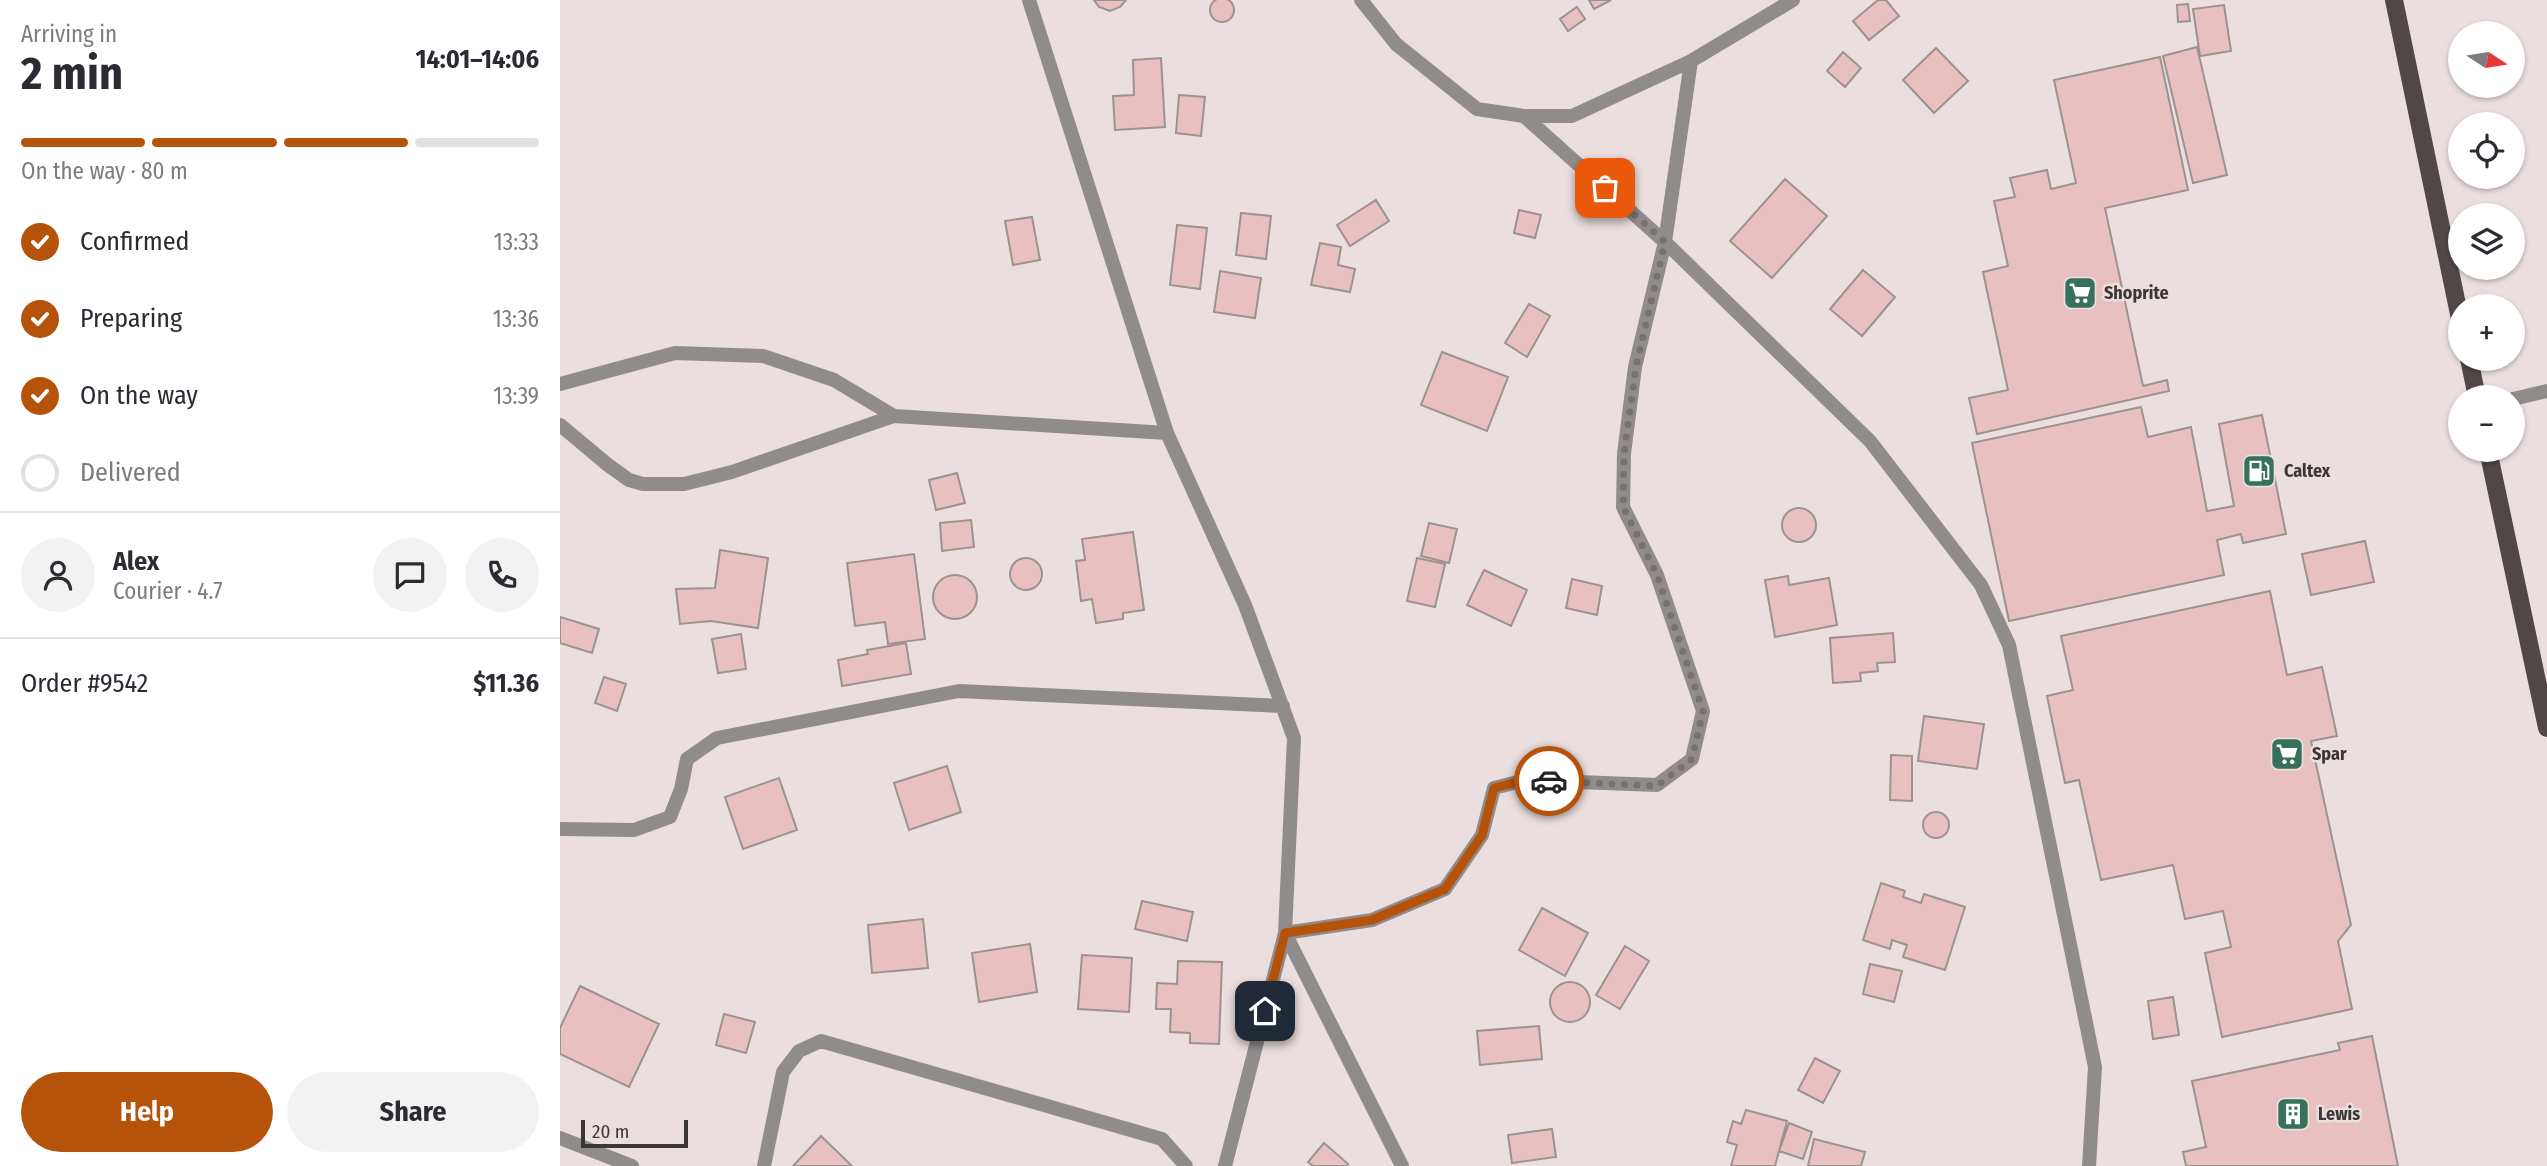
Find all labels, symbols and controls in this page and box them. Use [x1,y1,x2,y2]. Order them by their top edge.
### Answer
text: Arriving in [21,20,117,48]
north arrow [2448,21,2525,98]
map controls [2448,21,2525,462]
text: 14:01–14:06 [415,44,539,75]
text: 2 min [21,46,123,101]
button: locate [2448,112,2525,189]
text: On the way · 80 m [21,157,188,185]
pin [1575,158,1635,218]
icon: bag [1586,169,1624,207]
button: layers [2448,203,2525,280]
icon: check [21,223,59,261]
text: Confirmed [80,226,190,257]
text: 13:33 [494,228,539,256]
supermarket icon: Shoprite [2061,274,2099,312]
place label: Shoprite [2104,282,2169,304]
button: + [2448,294,2525,371]
icon: check [21,300,59,338]
text: Preparing [80,303,182,334]
text: 13:36 [493,305,539,333]
icon: check [21,377,59,415]
text: On the way [80,380,198,411]
text: 13:39 [493,382,539,410]
button: − [2448,385,2525,462]
fuel station icon: Caltex [2240,452,2278,490]
text: Delivered [80,457,181,488]
place label: Caltex [2284,460,2331,482]
button: person [21,538,95,612]
button: chat [373,538,447,612]
button: phone [465,538,539,612]
text: Alex [113,546,159,577]
text: Courier · 4.7 [113,577,223,605]
text: Order #9542 [21,668,148,699]
text: $11.36 [473,668,539,699]
supermarket icon: Spar [2268,735,2306,773]
place label: Spar [2312,743,2347,765]
courier [1514,746,1584,816]
icon: car [1530,762,1568,800]
pin [1235,981,1295,1041]
icon: home [1246,992,1284,1030]
button: Help [21,1072,273,1152]
button: Share [287,1072,539,1152]
building icon: Lewis [2274,1095,2312,1133]
place label: Lewis [2318,1103,2360,1125]
scale bar [581,1117,688,1149]
text: 20 m [592,1120,629,1143]

